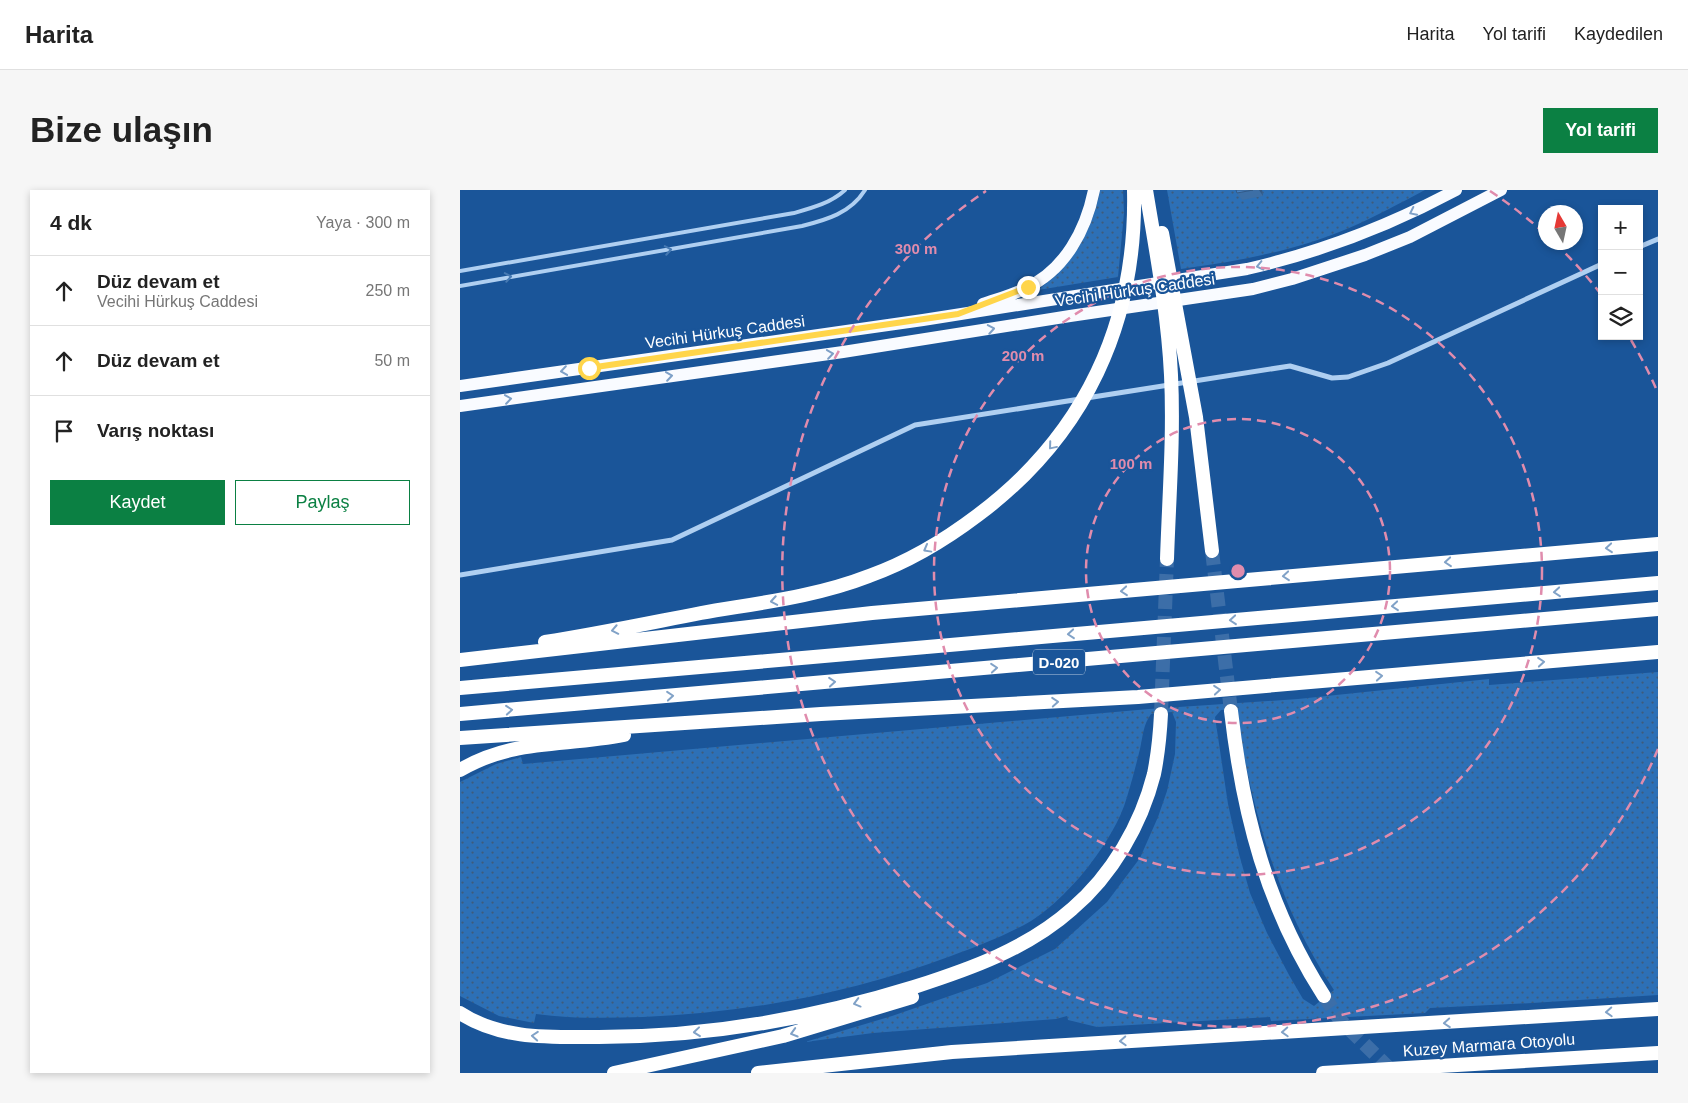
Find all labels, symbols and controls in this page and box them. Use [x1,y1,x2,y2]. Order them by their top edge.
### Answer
text: Harita [25,21,93,48]
text: Harita [1407,24,1455,44]
text: Yol tarifi [1483,24,1546,44]
text: Kaydedilen [1574,24,1663,44]
button: Yol tarifi [1543,108,1658,153]
text: Bize ulaşın [30,110,213,149]
north arrow [1538,205,1583,250]
map controls [1598,205,1643,340]
button: + [1598,205,1643,250]
one-way arrow [1409,206,1418,217]
text: 4 dk [50,211,92,234]
text: Yaya · 300 m [316,214,410,231]
text: 300 m [895,240,937,257]
one-way arrow [664,245,673,255]
button: − [1598,250,1643,295]
one-way arrow [1256,260,1265,271]
street label: Vecihi Hürkuş Caddesi [1054,270,1216,310]
text: Düz devam et [97,271,219,292]
one-way arrow [504,273,512,283]
route end [1017,276,1040,299]
icon: ahead [50,277,78,305]
text: 250 m [366,282,410,299]
text: Vecihi Hürkuş Caddesi [97,293,258,310]
button: layers [1598,295,1643,340]
street label: Vecihi Hürkuş Caddesi [644,312,806,352]
one-way arrow [986,325,995,335]
icon: ahead [50,347,78,375]
text: 200 m [1002,347,1044,364]
one-way arrow [826,349,834,360]
text: Düz devam et [97,350,219,371]
text: 50 m [374,352,410,369]
route start [578,357,601,380]
one-way arrow [559,365,567,376]
one-way arrow [665,372,673,382]
one-way arrow [504,395,513,405]
icon: arrive [50,417,78,445]
text: Varış noktası [97,420,214,441]
one-way arrow [1049,440,1057,449]
text: 100 m [1110,455,1152,472]
button: Kaydet [50,480,225,525]
button: Paylaş [235,480,410,525]
one-way arrow [924,542,933,552]
one-way arrow [1605,542,1613,553]
one-way arrow [1443,556,1451,567]
centre of rings [1229,562,1247,580]
one-way arrow [1281,571,1289,582]
one-way arrow [1120,585,1128,596]
one-way arrow [1553,586,1561,597]
one-way arrow [770,595,778,606]
one-way arrow [1391,600,1399,611]
one-way arrow [1229,614,1237,625]
one-way arrow [610,624,619,634]
one-way arrow [1067,628,1075,639]
road number: D-020 [1033,650,1085,674]
one-way arrow [1537,657,1545,668]
one-way arrow [991,662,999,673]
one-way arrow [1375,670,1383,681]
one-way arrow [829,676,837,687]
one-way arrow [1214,685,1222,696]
one-way arrow [667,690,675,701]
one-way arrow [1052,697,1060,708]
one-way arrow [505,705,513,716]
one-way arrow [852,997,861,1008]
one-way arrow [1605,1006,1613,1017]
one-way arrow [1443,1017,1451,1028]
one-way arrow [693,1026,701,1037]
one-way arrow [1281,1026,1289,1037]
one-way arrow [791,1028,799,1038]
one-way arrow [530,1031,538,1042]
street label: Kuzey Marmara Otoyolu [1402,1031,1576,1059]
one-way arrow [1118,1035,1126,1046]

